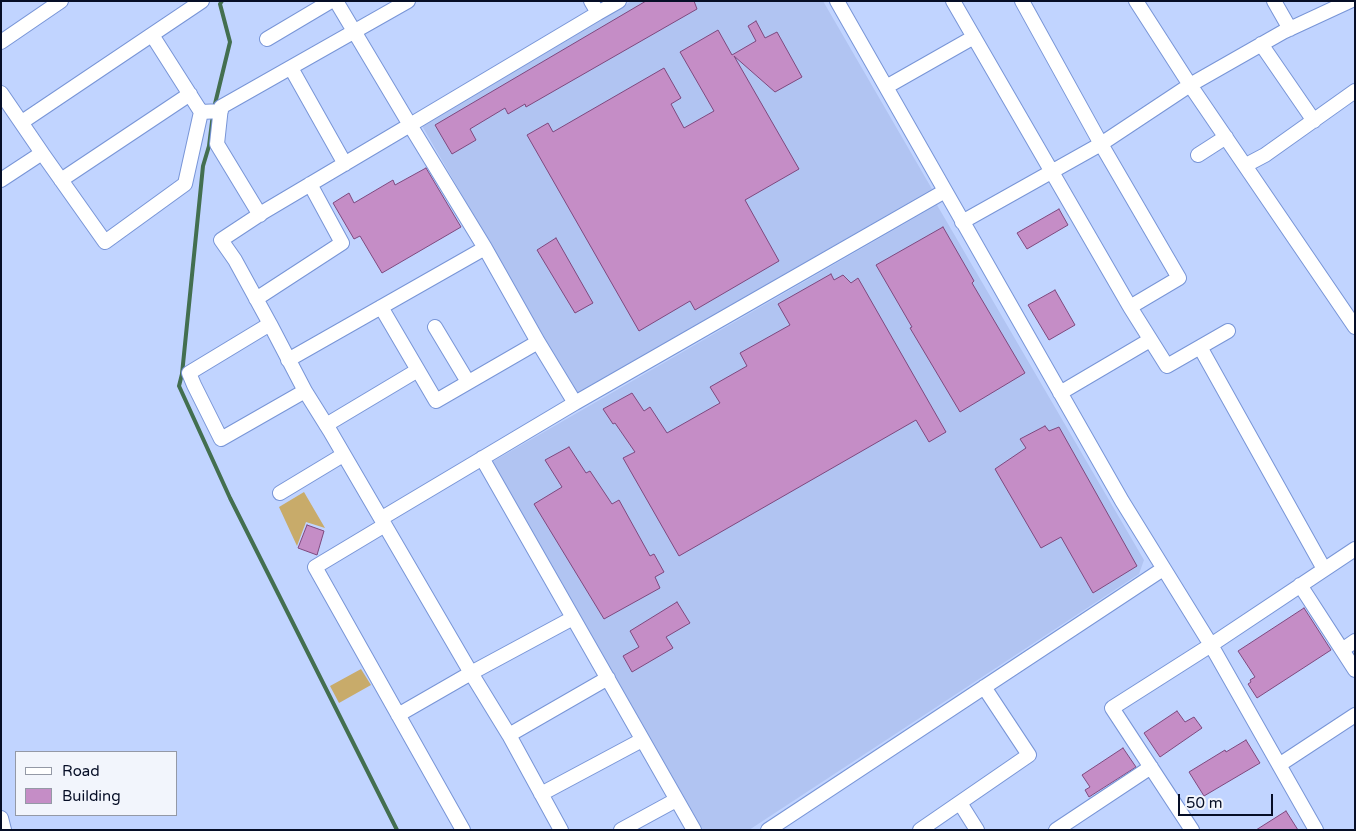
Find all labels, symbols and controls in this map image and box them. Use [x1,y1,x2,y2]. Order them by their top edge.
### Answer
legend [15,751,178,816]
text: Road [62,762,100,780]
scale bar [1181,784,1276,816]
text: Building [62,787,121,805]
text: 50 m [1186,794,1223,812]

